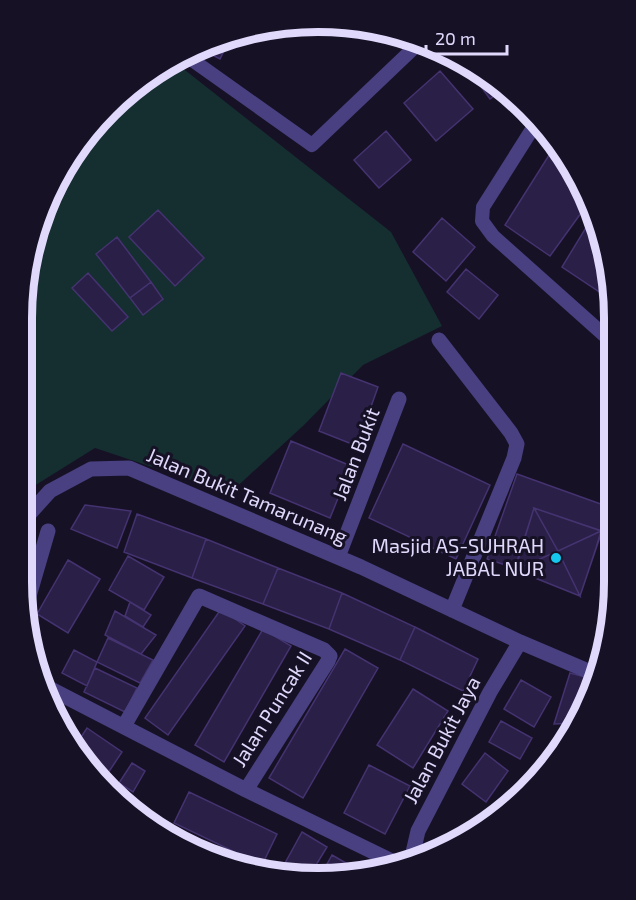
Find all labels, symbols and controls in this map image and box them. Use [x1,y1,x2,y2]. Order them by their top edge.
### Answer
scale bar [426,18,507,56]
text: 20 m [435,27,476,49]
street label: Jalan Bukit [326,404,384,503]
street label: Jalan Bukit Tamarunang [144,442,351,548]
place label: Masjid AS-SUHRAH JABAL NUR [371,533,544,580]
marker: Masjid AS-SUHRAH JABAL NUR [549,551,563,565]
street label: Jalan Puncak II [226,646,316,770]
street label: Jalan Bukit Jaya [398,672,485,807]

